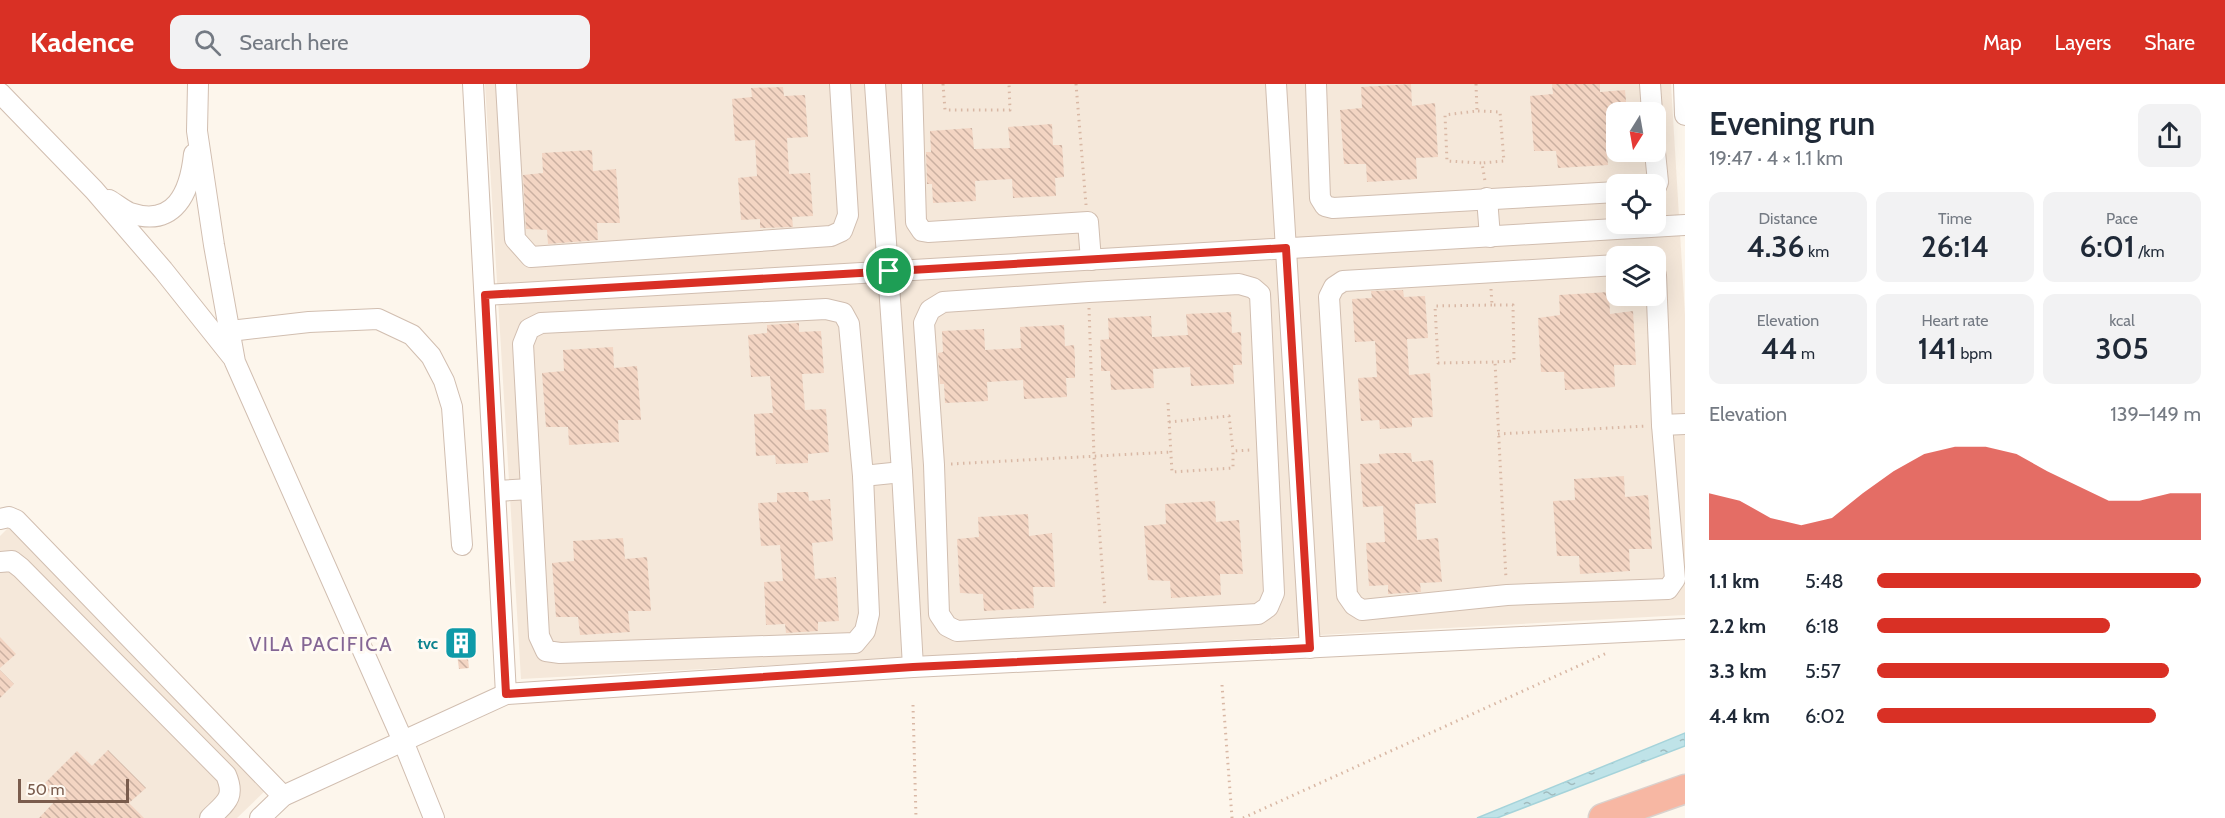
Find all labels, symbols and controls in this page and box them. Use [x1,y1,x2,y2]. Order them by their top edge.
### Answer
search box [170,15,590,69]
text: Kadence [30,25,134,59]
icon: search [191,26,224,59]
text: Search here [239,29,349,56]
text: Map [1983,30,2022,55]
text: Layers [2055,30,2111,55]
text: Share [2144,30,2195,55]
north arrow [1606,102,1666,162]
map controls [1606,102,1666,306]
text: Evening run [1709,103,1875,143]
button: share [2138,104,2201,167]
text: 19:47 · 4 × 1.1 km [1709,146,1843,170]
button: locate [1606,174,1666,234]
text: Distance [1759,209,1817,228]
text: Time [1938,209,1972,228]
text: Pace [2106,209,2138,228]
text: 4.36 [1747,228,1804,265]
text: 26:14 [1921,228,1989,265]
text: 6:01 [2079,228,2135,265]
text: km [1804,242,1829,261]
text: /km [2135,242,2165,261]
pin [863,245,914,296]
button: layers [1606,246,1666,306]
icon: arrive [872,254,905,287]
text: Elevation [1757,311,1819,330]
text: Heart rate [1922,311,1988,330]
text: kcal [2109,311,2135,330]
text: 44 [1761,330,1797,367]
text: 141 [1918,330,1957,367]
text: 305 [2095,330,2149,367]
text: m [1797,344,1815,363]
text: bpm [1957,344,1992,363]
text: Elevation [1709,402,1787,426]
text: 139–149 m [2110,402,2201,426]
text: 1.1 km [1709,569,1759,593]
text: 5:48 [1805,569,1844,593]
text: 2.2 km [1709,614,1766,638]
text: 6:18 [1805,614,1839,638]
building icon: tvc [443,625,479,661]
district label: VILA PACIFICA [249,632,393,656]
place label: tvc [417,634,438,653]
text: 3.3 km [1709,659,1767,683]
text: 5:57 [1805,659,1841,683]
text: 4.4 km [1709,704,1770,728]
text: 6:02 [1805,704,1845,728]
scale bar [18,776,129,804]
text: 50 m [27,780,64,799]

